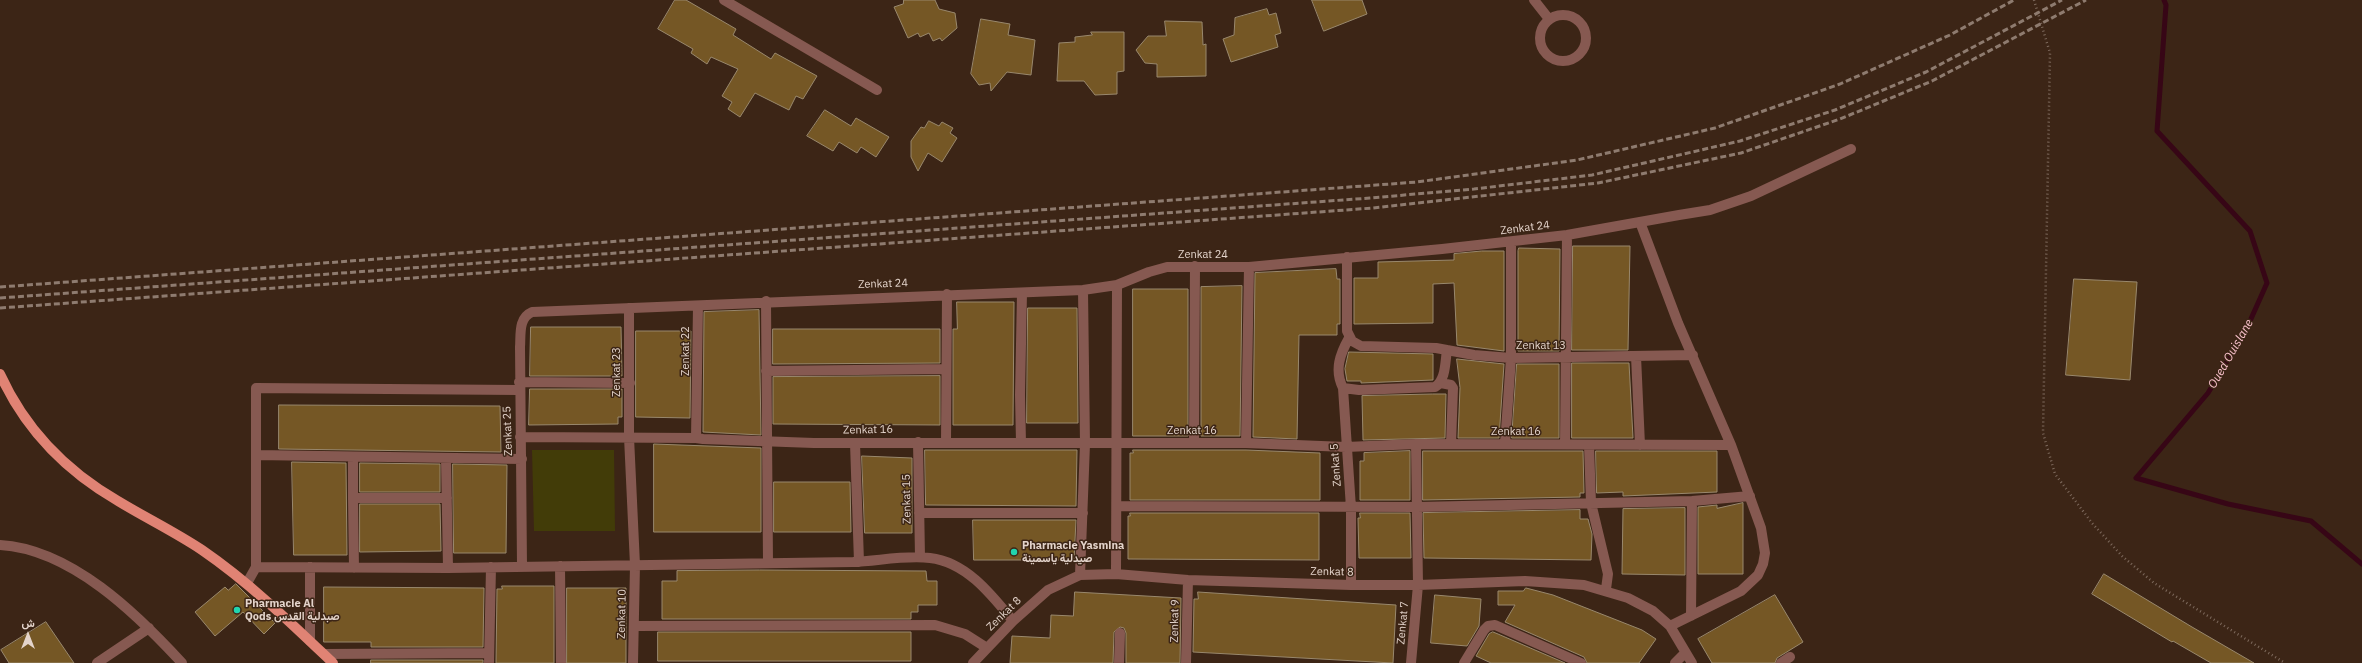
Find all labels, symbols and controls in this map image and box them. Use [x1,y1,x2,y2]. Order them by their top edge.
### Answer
street label: Zenkat 24 [1499,218,1551,238]
street label: Zenkat 24 [1178,248,1228,262]
street label: Zenkat 24 [858,277,908,291]
water label: Oued Ouislane [2205,317,2257,391]
street label: Zenkat 22 [679,326,693,376]
street label: Zenkat 13 [1516,339,1566,353]
street label: Zenkat 23 [610,347,624,397]
street label: Zenkat 25 [501,406,515,456]
street label: Zenkat 16 [843,423,893,437]
street label: Zenkat 16 [1167,424,1217,438]
street label: Zenkat 16 [1491,425,1541,439]
street label: Zenkat 5 [1328,443,1344,487]
street label: Zenkat 15 [900,474,914,524]
place label: Pharmacie Yasmina صيدلية ياسمينة [1022,539,1124,565]
marker: Pharmacie Yasmina صيدلية ياسمينة [1009,547,1019,557]
street label: Zenkat 8 [1310,565,1354,579]
street label: Zenkat 10 [615,589,629,639]
street label: Zenkat 8 [984,594,1024,634]
place label: Pharmacie Al Qods صبدلية القدس [245,597,340,623]
street label: Zenkat 9 [1168,599,1182,643]
street label: Zenkat 7 [1395,601,1411,645]
marker: Pharmacie Al Qods صبدلية القدس [232,605,242,615]
north arrow [8,615,48,655]
text: ش [21,616,35,630]

